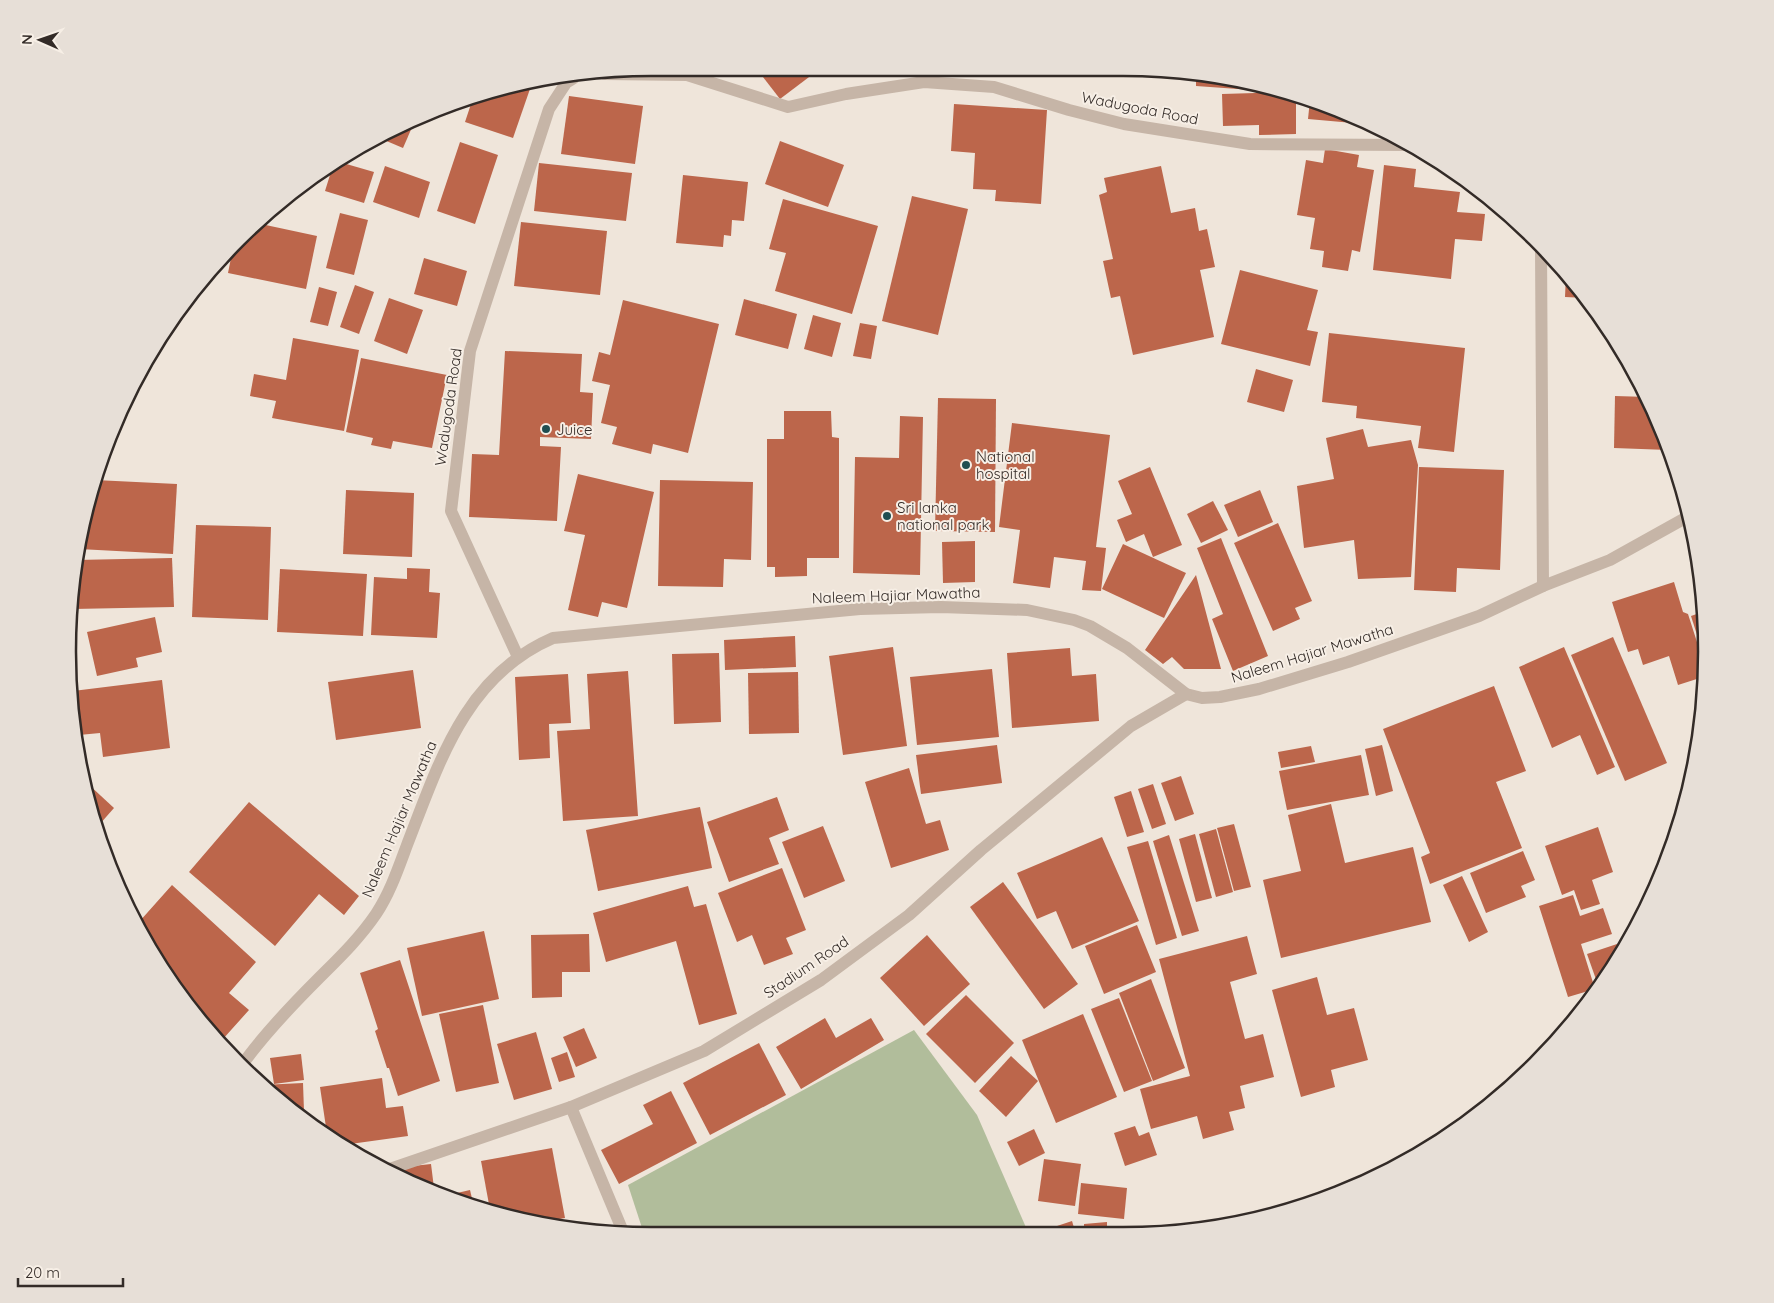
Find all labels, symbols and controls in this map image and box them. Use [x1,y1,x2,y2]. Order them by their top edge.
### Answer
north arrow [15,15,65,65]
text: N [18,34,36,45]
street label: Wadugoda Road [1080,87,1200,129]
street label: Wadugoda Road [430,347,466,467]
place label: Juice [556,420,593,439]
marker: Juice [540,423,552,435]
place label: National hospital [976,447,1035,483]
marker: National hospital [960,459,972,471]
place label: Sri lanka national park [897,498,989,534]
marker: Sri lanka national park [881,510,893,522]
street label: Naleem Hajiar Mawatha [811,583,981,607]
street label: Naleem Hajiar Mawatha [1229,619,1395,687]
street label: Naleem Hajiar Mawatha [357,738,441,900]
street label: Stadium Road [760,932,852,1002]
scale bar [18,1256,122,1288]
text: 20 m [25,1263,60,1282]

